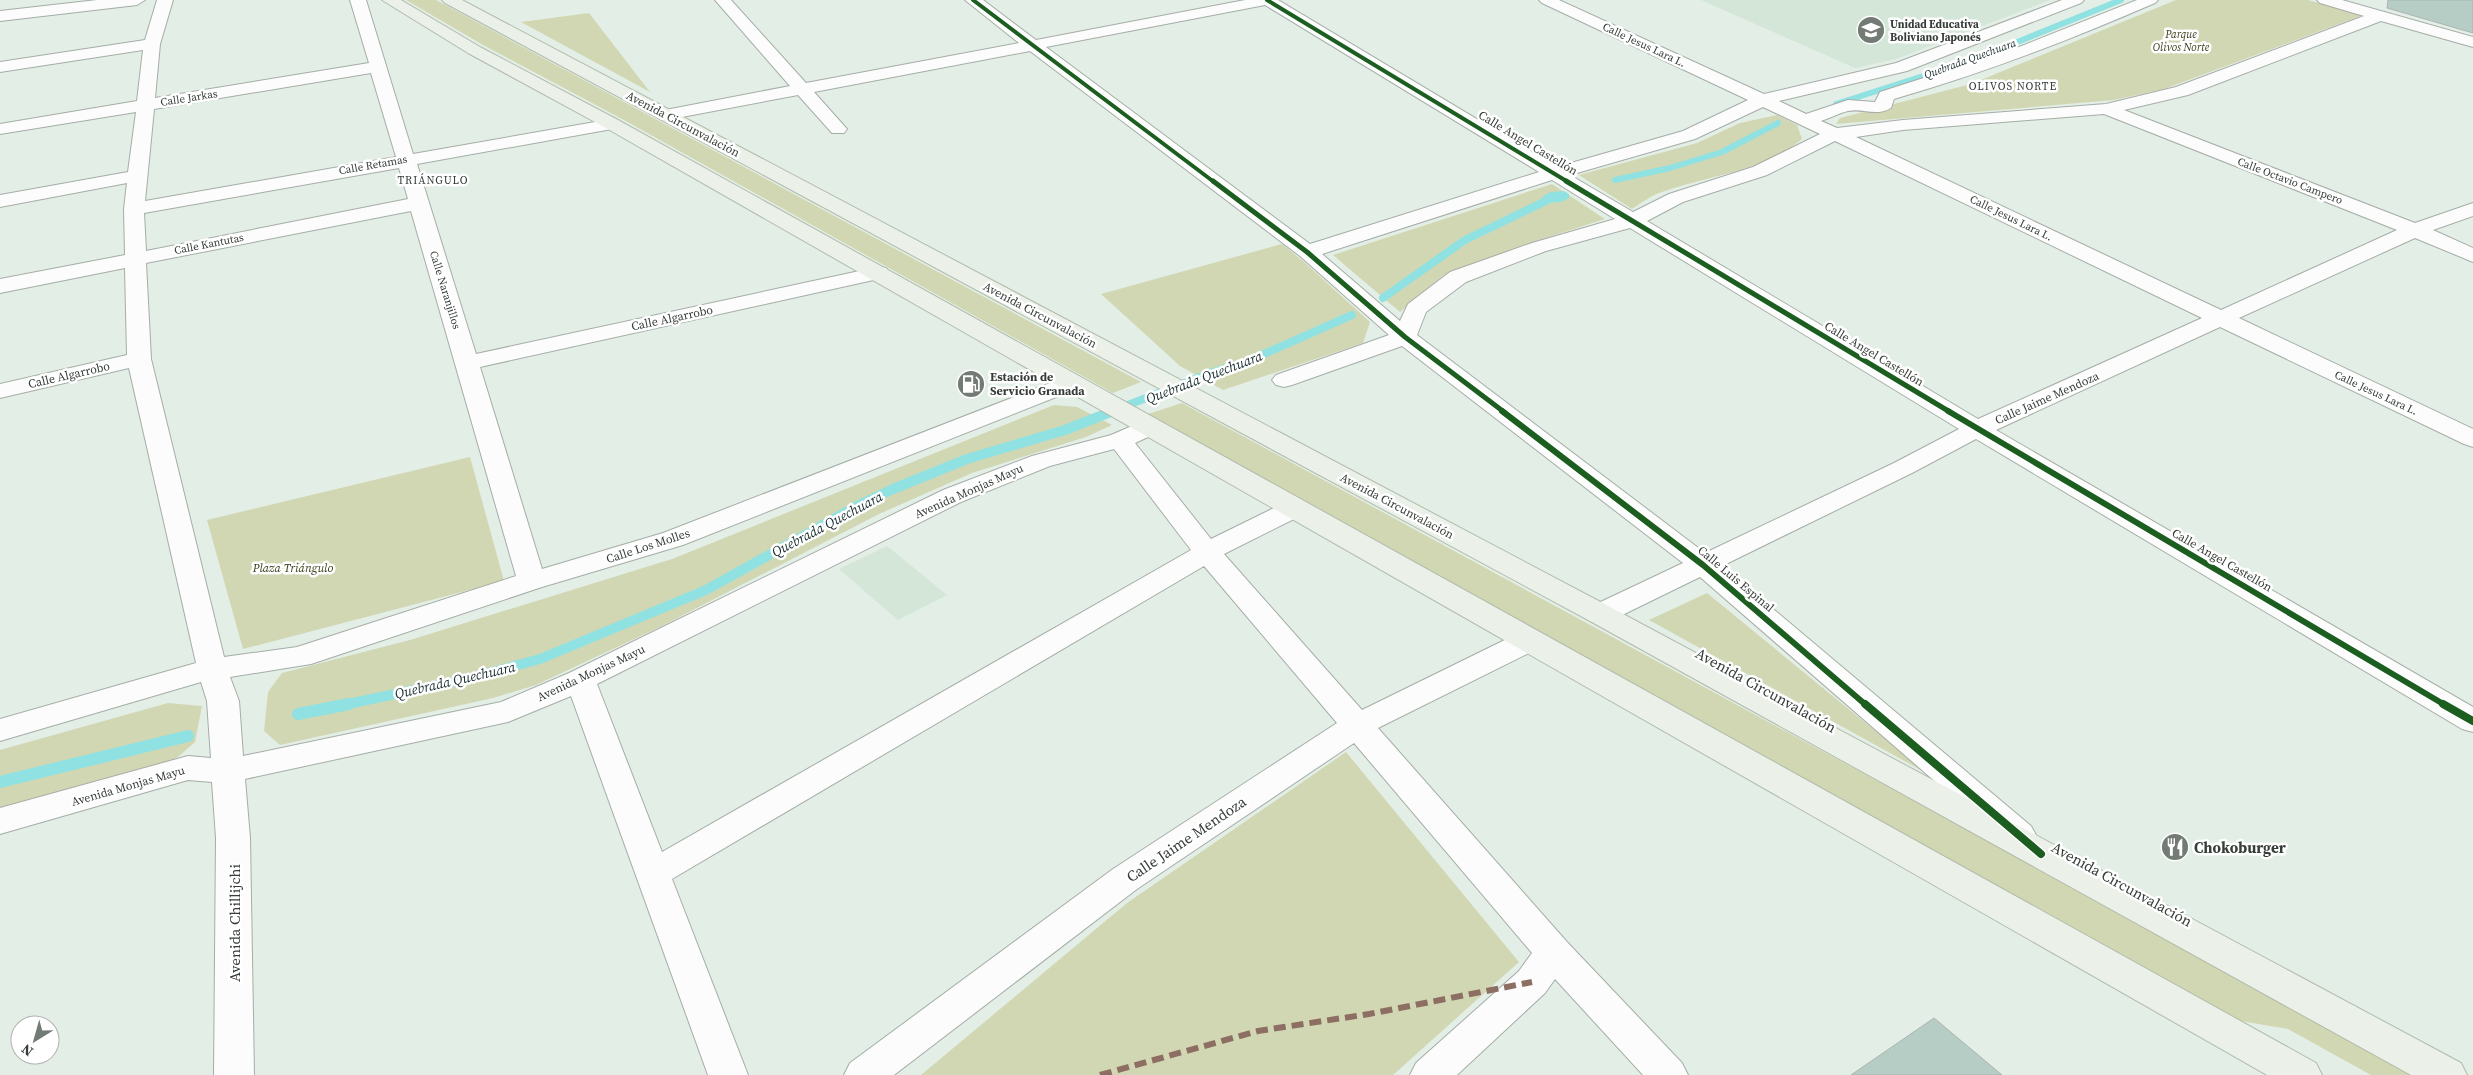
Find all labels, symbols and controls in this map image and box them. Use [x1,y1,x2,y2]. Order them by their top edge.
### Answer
school or university icon: Unidad Educativa Boliviano Japonés [1856,15,1886,45]
place label: Unidad Educativa Boliviano Japonés [1890,17,1981,45]
street label: Calle Jesus Lara L. [1600,19,1688,71]
park label: Parque Olivos Norte [2153,27,2210,55]
water label: Quebrada Quechuara [1922,35,2018,83]
district label: OLIVOS NORTE [1969,79,2057,94]
street label: Calle Jarkas [159,86,219,110]
street label: Avenida Circunvalación [623,87,743,161]
street label: Calle Angel Castellón [1475,107,1581,179]
street label: Calle Retamas [338,152,409,178]
street label: Calle Octavio Campero [2235,154,2345,208]
district label: TRIÁNGULO [397,173,469,188]
street label: Calle Jesus Lara L. [1967,192,2055,244]
street label: Calle Kantutas [173,230,245,258]
street label: Calle Naranjillos [426,249,464,331]
street label: Avenida Circunvalación [980,278,1100,352]
street label: Calle Algarrobo [630,301,715,334]
street label: Calle Angel Castellón [1821,318,1927,390]
water label: Quebrada Quechuara [1143,345,1266,408]
street label: Calle Algarrobo [27,358,112,392]
street label: Calle Jaime Mendoza [1992,367,2102,428]
street label: Calle Jesus Lara L. [2332,367,2420,419]
fuel station icon: Estación de Servicio Granada [956,369,986,399]
place label: Estación de Servicio Granada [990,369,1085,399]
street label: Avenida Monjas Mayu [912,460,1026,522]
street label: Avenida Circunvalación [1337,469,1457,543]
water label: Quebrada Quechuara [768,486,887,562]
street label: Calle Los Molles [604,525,692,567]
street label: Calle Angel Castellón [2169,525,2275,595]
street label: Calle Luis Espinal [1694,542,1778,616]
park label: Plaza Triángulo [252,560,333,576]
street label: Avenida Monjas Mayu [535,641,648,705]
street label: Avenida Circunvalación [1692,643,1840,737]
water label: Quebrada Quechuara [393,656,518,704]
street label: Avenida Monjas Mayu [69,762,187,810]
street label: Calle Jaime Mendoza [1122,791,1250,887]
restaurant icon: Chokoburger [2160,832,2190,862]
street label: Avenida Circunvalación [2048,837,2196,931]
place label: Chokoburger [2194,837,2286,858]
street label: Avenida Chillijchi [224,864,245,982]
north arrow [10,1015,60,1065]
text: N [17,1039,37,1061]

